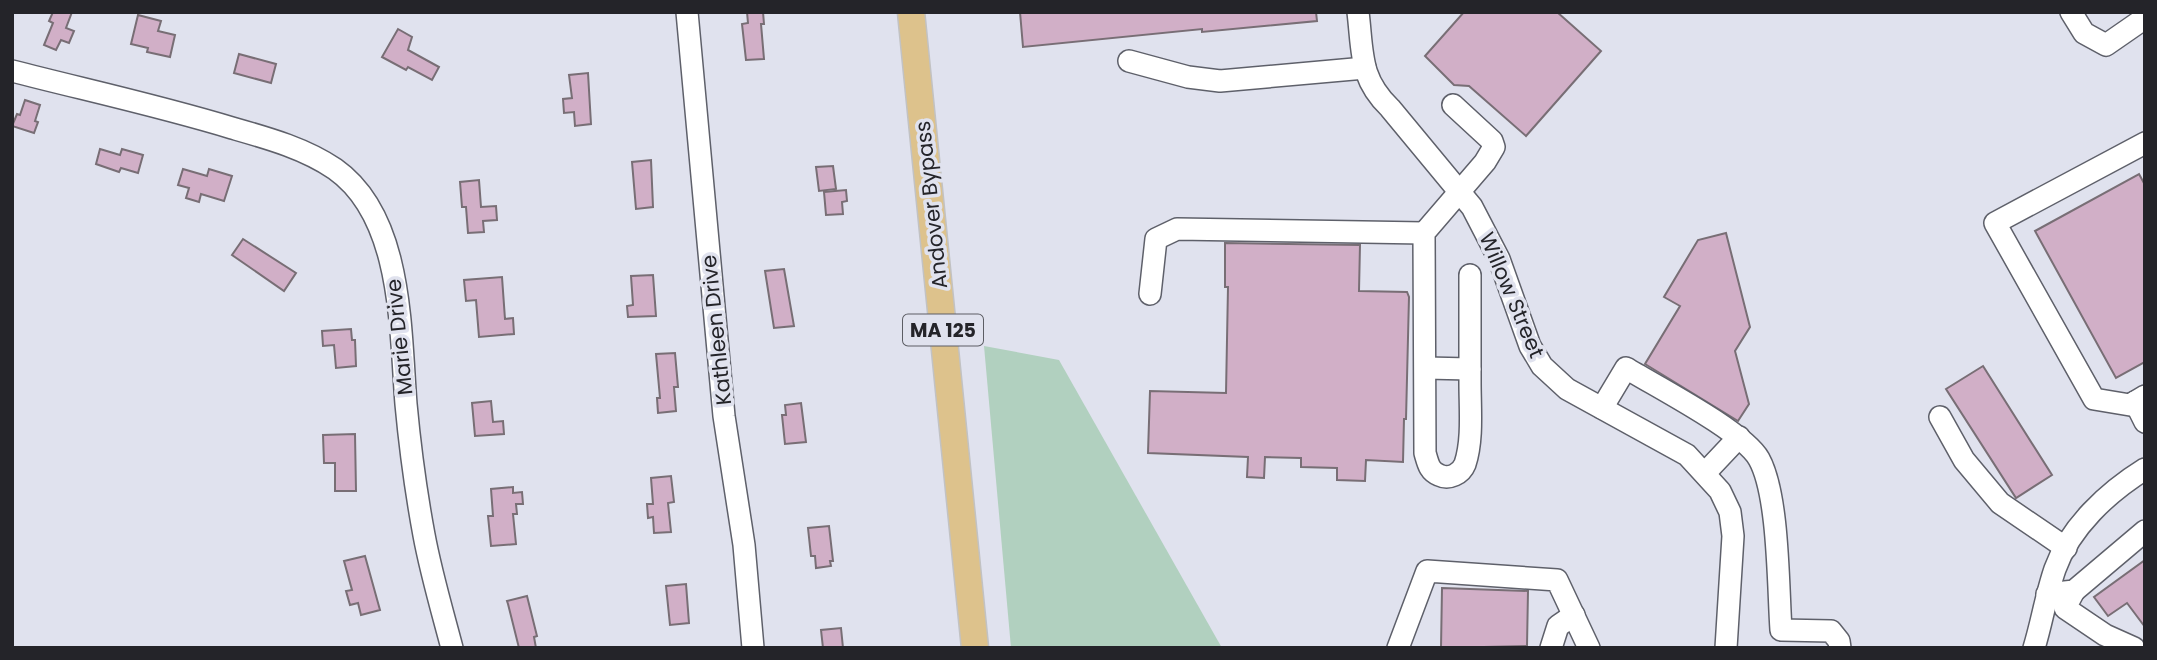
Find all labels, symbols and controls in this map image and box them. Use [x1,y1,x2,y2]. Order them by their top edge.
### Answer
street label: Andover Bypass [908,120,954,290]
street label: Willow Street [1473,228,1551,362]
street label: Kathleen Drive [694,254,738,406]
street label: Marie Drive [378,278,420,396]
road number: MA 125 [903,314,983,346]

